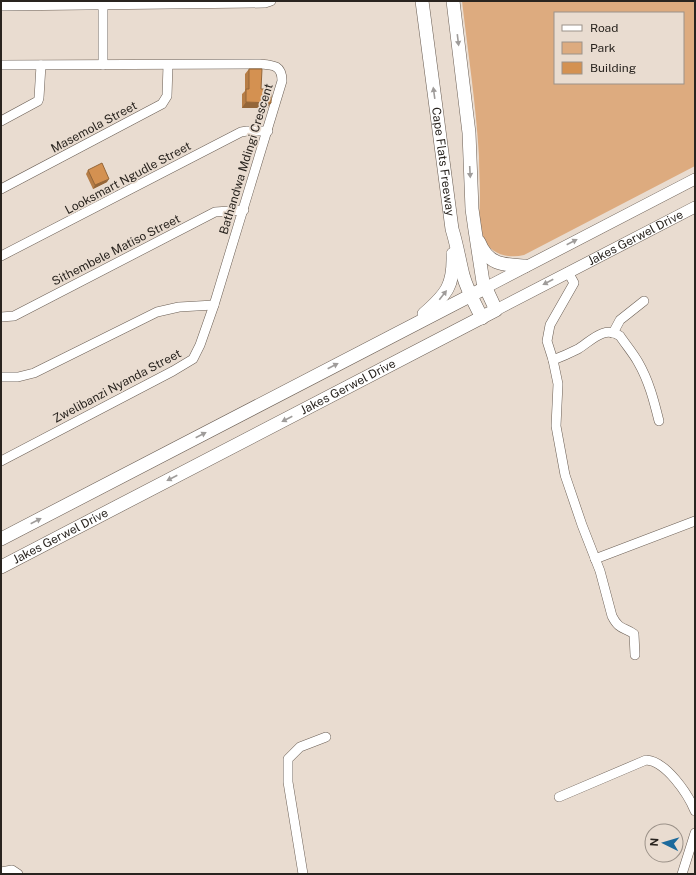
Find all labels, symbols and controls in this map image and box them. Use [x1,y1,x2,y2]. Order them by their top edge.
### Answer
legend [554,12,684,84]
text: Road [590,21,618,35]
one-way arrow [455,34,461,46]
text: Park [590,41,616,55]
text: Building [590,61,636,75]
street label: Bathandwa Mdingi Crescent [216,82,276,236]
one-way arrow [431,87,437,99]
street label: Masemola Street [49,98,140,156]
street label: Cape Flats Freeway [429,106,457,217]
street label: Looksmart Ngudle Street [63,139,194,217]
one-way arrow [467,166,474,178]
street label: Jakes Gerwel Drive [585,207,686,268]
street label: Sithembele Matiso Street [50,211,183,288]
one-way arrow [567,239,578,245]
one-way arrow [543,279,554,286]
one-way arrow [439,289,448,300]
street label: Zwelibanzi Nyanda Street [51,346,184,426]
street label: Jakes Gerwel Drive [298,356,398,417]
one-way arrow [327,363,339,369]
one-way arrow [281,415,293,422]
one-way arrow [195,432,206,438]
one-way arrow [166,475,178,482]
street label: Jakes Gerwel Drive [10,506,111,567]
one-way arrow [30,517,41,524]
north arrow [644,823,684,863]
text: N [648,837,660,847]

